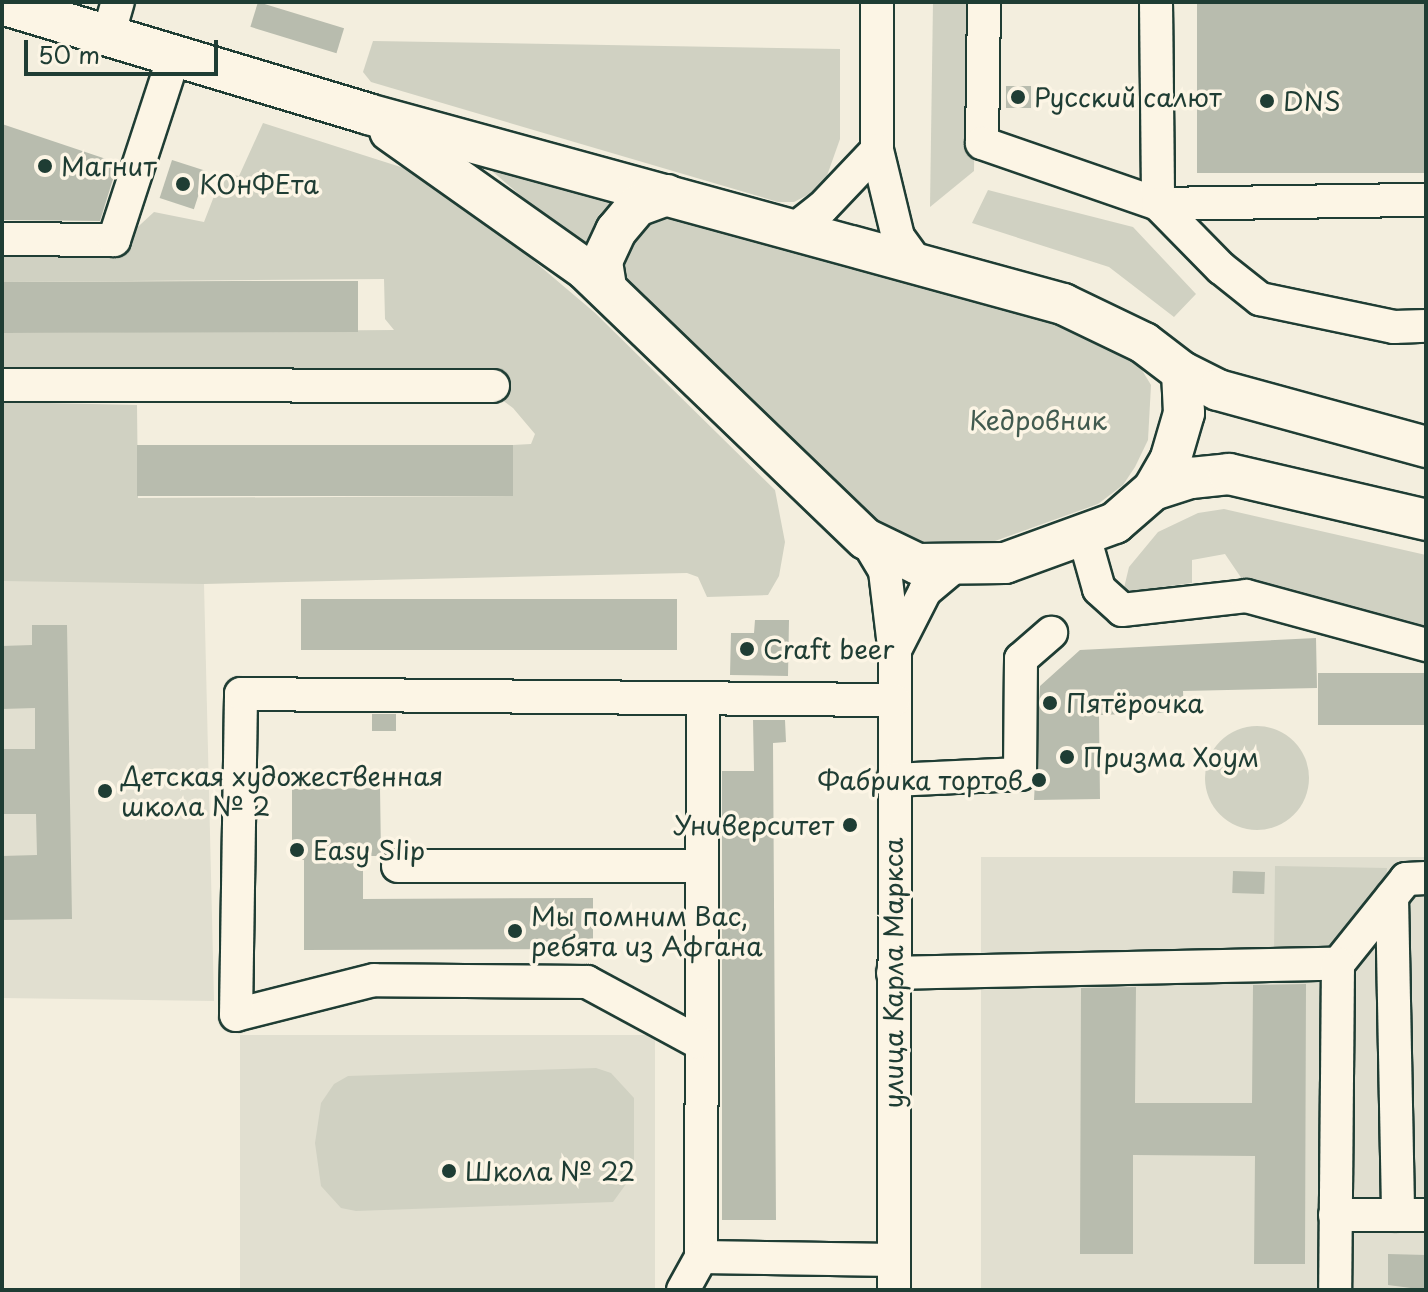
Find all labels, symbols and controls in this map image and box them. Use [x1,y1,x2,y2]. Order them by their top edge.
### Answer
scale bar [28,24,222,74]
text: 50 m [38,36,100,72]
place label: Русский салют [1034,81,1224,113]
place label: DNS [1283,85,1341,117]
marker: Русский салют [1009,88,1027,106]
marker: DNS [1258,92,1276,110]
place label: Магнит [61,150,156,182]
marker: Магнит [36,157,54,175]
place label: КОнФЕта [199,168,319,200]
marker: КОнФЕта [174,175,192,193]
park label: Кедровник [969,404,1107,436]
place label: Craft beer [763,633,894,665]
marker: Craft beer [738,640,756,658]
place label: Пятёрочка [1066,687,1204,719]
marker: Пятёрочка [1041,694,1059,712]
place label: Призма Хоум [1083,741,1259,773]
marker: Призма Хоум [1058,748,1076,766]
place label: Детская художественная школа № 2 [121,760,444,822]
place label: Фабрика тортов [815,764,1023,796]
marker: Фабрика тортов [1030,771,1048,789]
marker: Детская художественная школа № 2 [96,782,114,800]
place label: Университет [673,809,834,841]
marker: Университет [841,816,859,834]
place label: Easy Slip [313,834,424,866]
street label: улица Карла Маркса [877,837,909,1109]
marker: Easy Slip [288,841,306,859]
place label: Мы помним Вас, ребята из Афгана [531,900,764,962]
marker: Мы помним Вас, ребята из Афгана [506,922,524,940]
place label: Школа № 22 [465,1155,636,1187]
marker: Школа № 22 [440,1162,458,1180]

